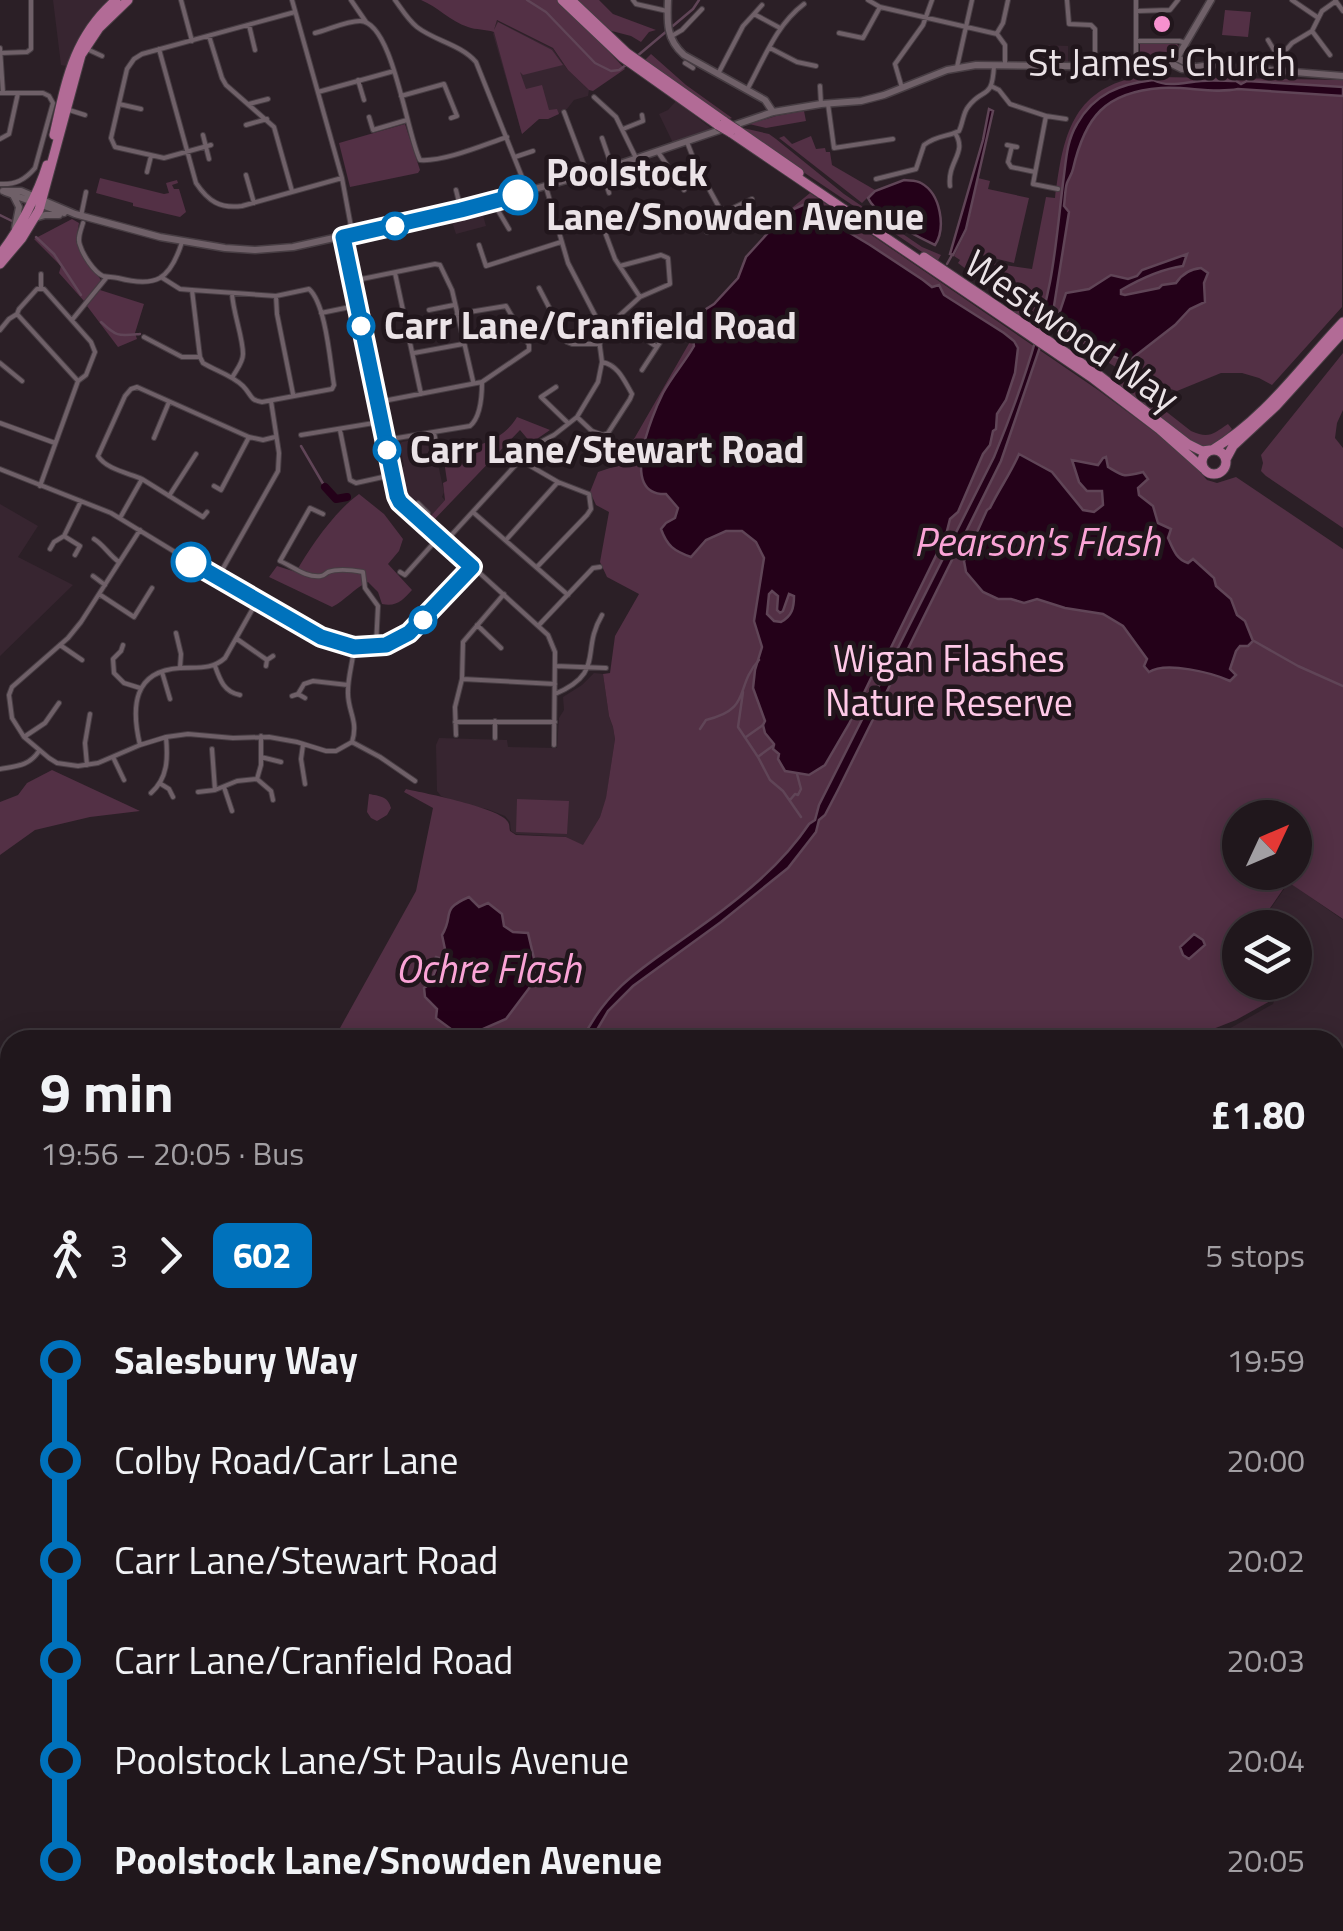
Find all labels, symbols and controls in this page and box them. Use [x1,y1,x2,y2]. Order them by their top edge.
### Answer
marker: St James' Church [1151,13,1173,35]
place label: St James' Church [1028,33,1296,91]
place label: Poolstock Lane/Snowden Avenue [546,143,924,245]
marker: Poolstock Lane/Snowden Avenue [499,176,537,214]
unlabelled marker [382,213,408,239]
street label: Westwood Way [953,235,1192,426]
place label: Carr Lane/Cranfield Road [384,296,797,354]
marker: Carr Lane/Cranfield Road [348,313,374,339]
place label: Carr Lane/Stewart Road [410,420,805,478]
marker: Carr Lane/Stewart Road [374,437,400,463]
water label: Pearson's Flash [914,511,1161,572]
unlabelled marker [172,543,210,581]
unlabelled marker [410,607,436,633]
park label: Wigan Flashes Nature Reserve [825,629,1073,731]
north arrow [1222,800,1312,890]
map controls [1222,800,1312,1000]
button: layers [1222,910,1312,1000]
water label: Ochre Flash [395,938,582,999]
text: 9 min [40,1050,174,1133]
text: £1.80 [1210,1086,1305,1144]
text: 19:56 – 20:05 · Bus [40,1129,304,1177]
icon: walk [40,1228,95,1283]
icon: forward [143,1228,198,1283]
text: 602 [233,1228,292,1282]
text: 3 [110,1231,128,1279]
text: 5 stops [1205,1231,1305,1279]
text: Salesbury Way [114,1331,358,1389]
text: 19:59 [1226,1336,1305,1384]
text: Colby Road/Carr Lane [114,1431,458,1489]
text: 20:00 [1226,1436,1305,1484]
text: Carr Lane/Stewart Road [114,1531,498,1589]
text: 20:02 [1226,1536,1305,1584]
text: Carr Lane/Cranfield Road [114,1631,513,1689]
text: 20:03 [1226,1636,1305,1684]
text: Poolstock Lane/St Pauls Avenue [114,1731,629,1789]
text: 20:04 [1226,1736,1305,1784]
text: Poolstock Lane/Snowden Avenue [114,1831,662,1889]
text: 20:05 [1226,1836,1305,1884]

